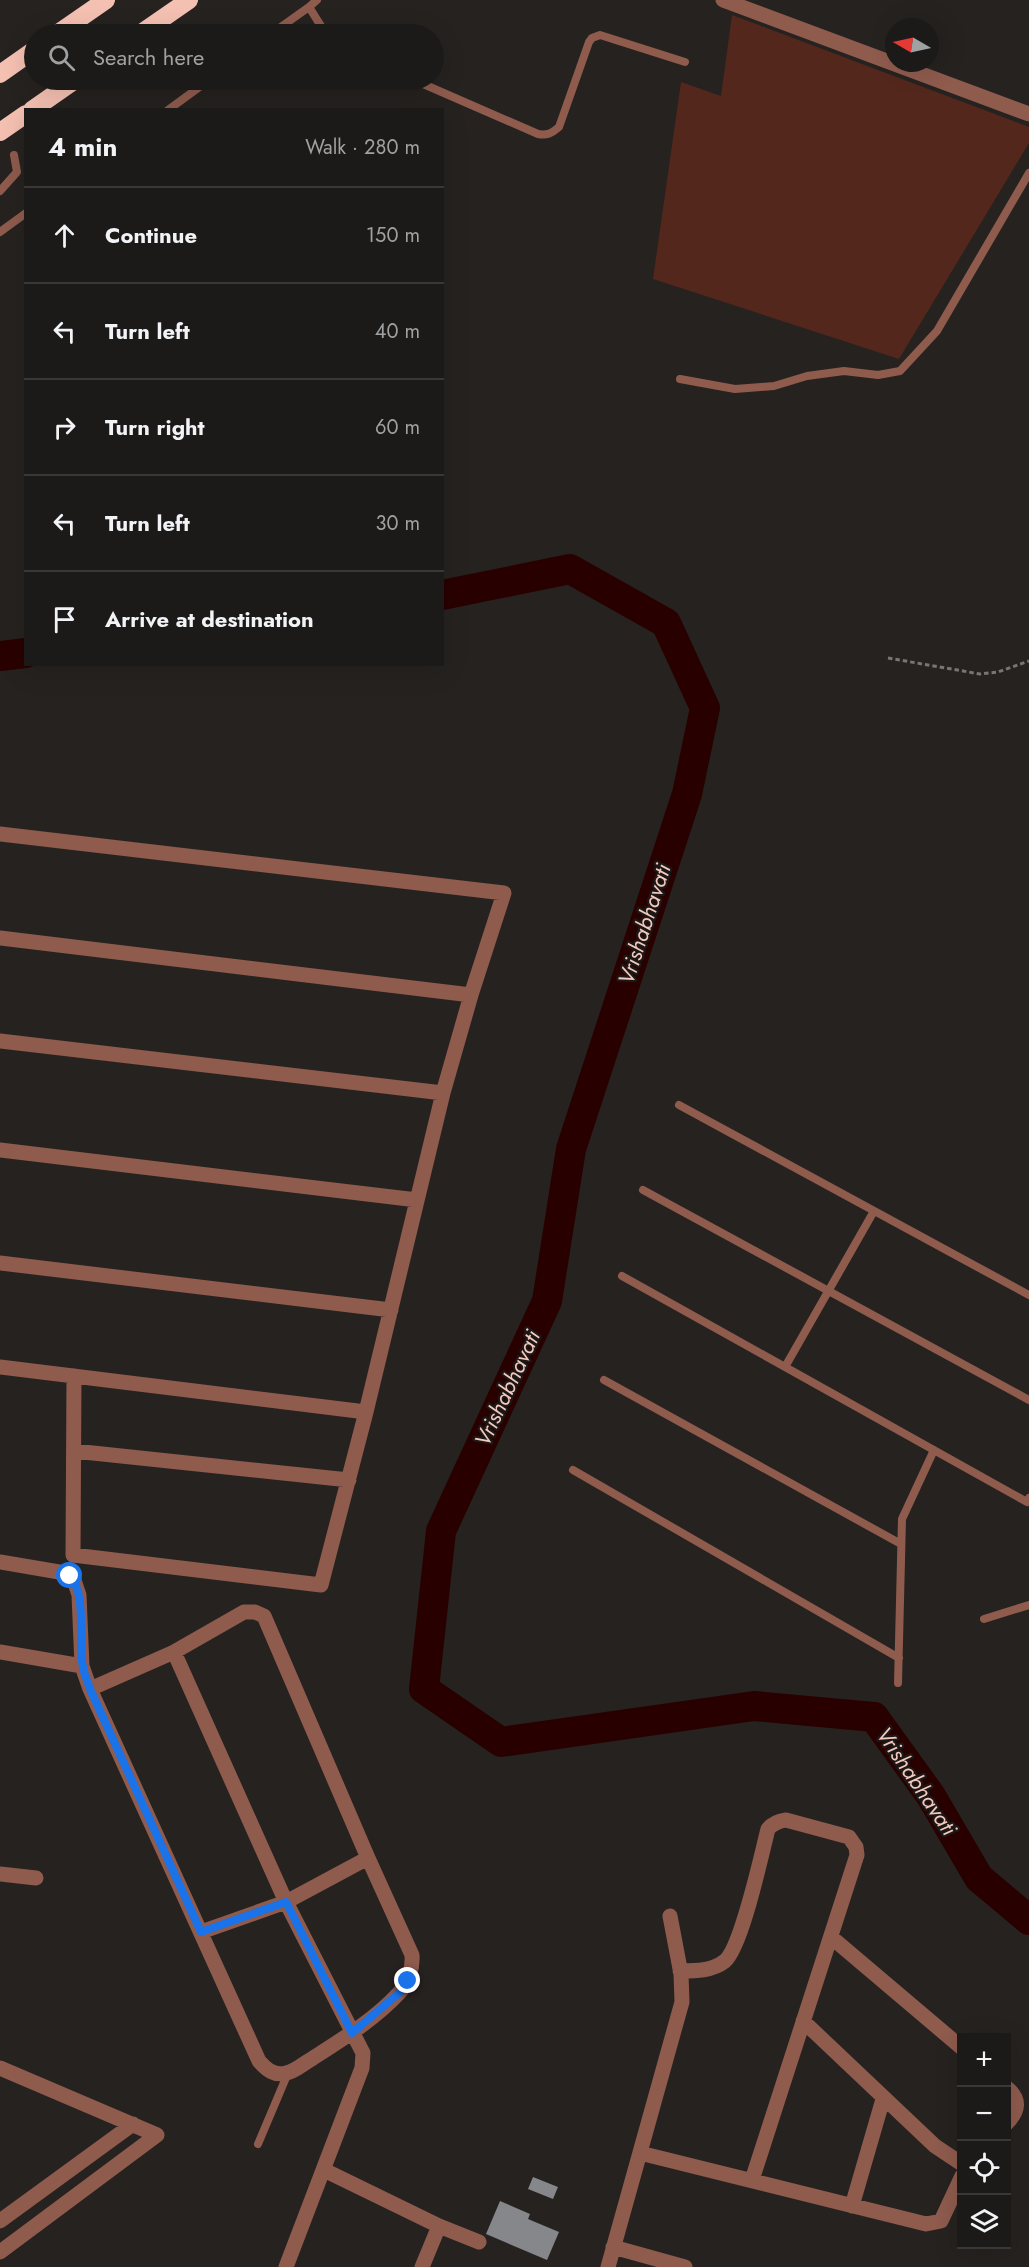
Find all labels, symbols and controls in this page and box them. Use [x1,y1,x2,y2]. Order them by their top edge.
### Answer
north arrow [885,18,939,72]
search box [24,24,444,90]
icon: search [45,41,78,74]
text: Search here [93,41,204,73]
text: 4 min [48,128,117,166]
text: Walk · 280 m [305,133,420,162]
icon: ahead [48,219,81,252]
text: Continue [105,219,197,251]
text: 150 m [366,221,420,250]
icon: left [48,315,81,348]
text: Turn left [105,315,190,347]
text: 40 m [375,317,420,346]
icon: right [48,411,81,444]
text: Turn right [105,411,205,443]
text: 60 m [375,413,420,442]
icon: left [48,507,81,540]
text: Turn left [105,507,190,539]
text: 30 m [375,509,420,538]
icon: arrive [48,603,81,636]
text: Arrive at destination [105,603,314,635]
water label: Vrishabhavati [609,859,679,988]
water label: Vrishabhavati [466,1324,548,1451]
route start [56,1562,82,1588]
water label: Vrishabhavati [869,1720,965,1842]
route end [394,1967,420,1993]
map controls [957,2033,1011,2249]
button: + [957,2033,1011,2087]
button: − [957,2087,1011,2141]
button: locate [957,2141,1011,2195]
button: layers [957,2195,1011,2249]

